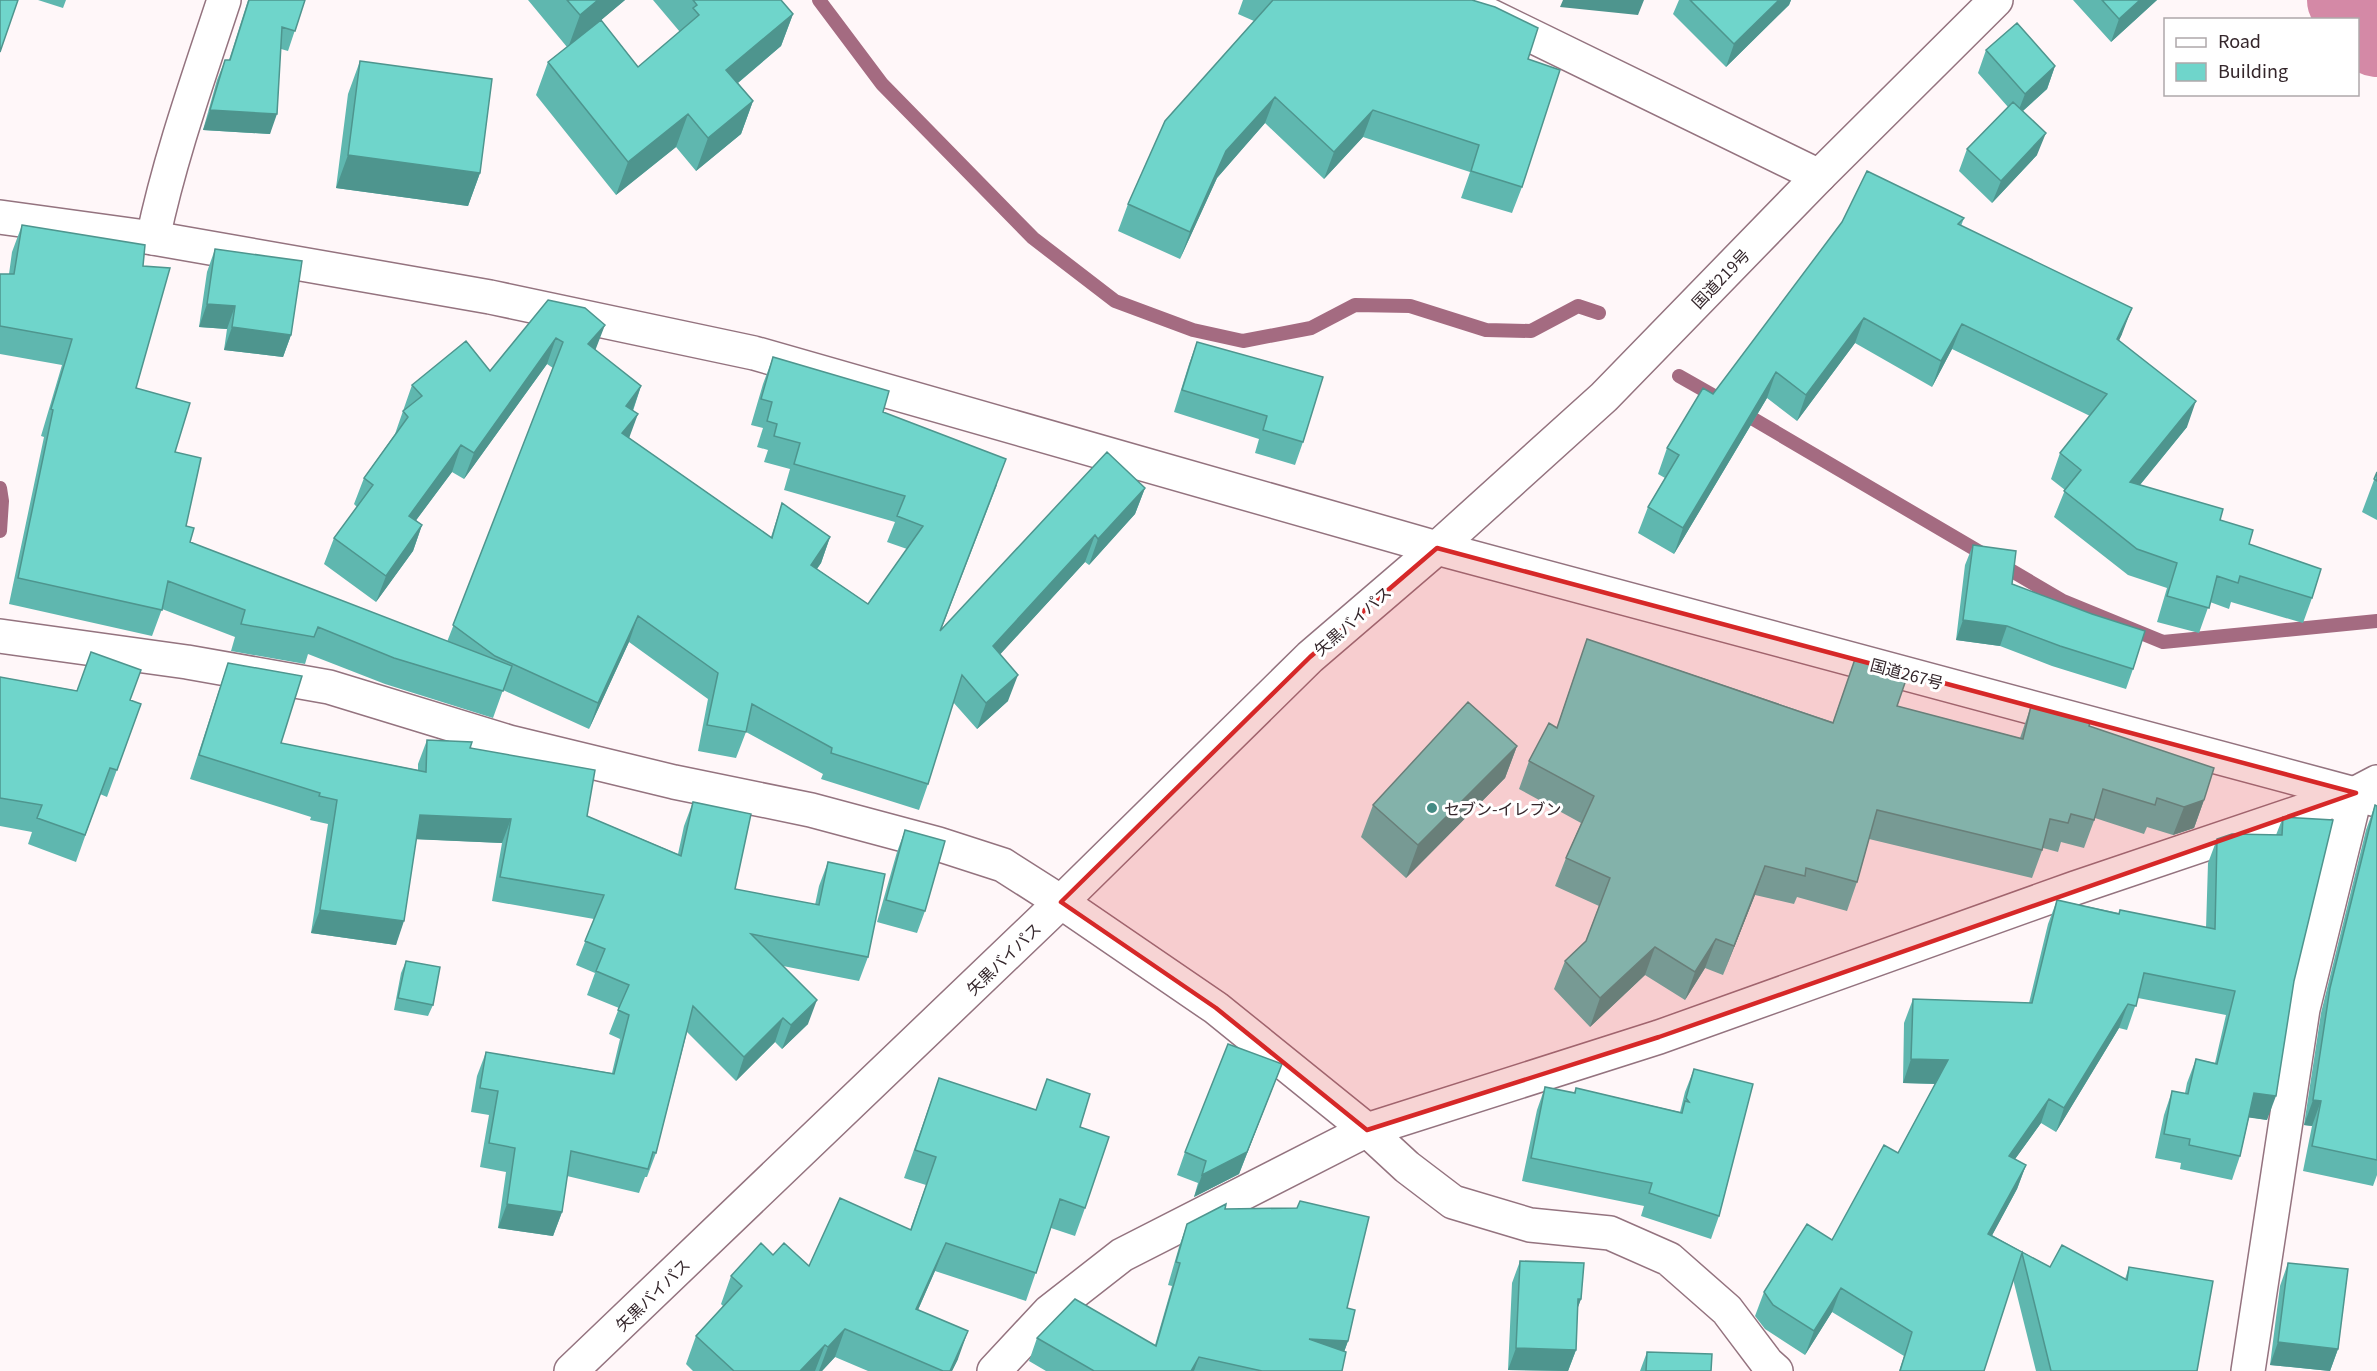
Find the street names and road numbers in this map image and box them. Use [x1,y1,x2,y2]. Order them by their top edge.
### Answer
street label: 国道219号 [1685,243,1755,313]
street label: 矢黒バイパス [1308,580,1396,660]
street label: 国道267号 [1868,652,1946,694]
street label: 矢黒バイパス [960,916,1046,1000]
street label: 矢黒バイパス [609,1252,695,1336]

